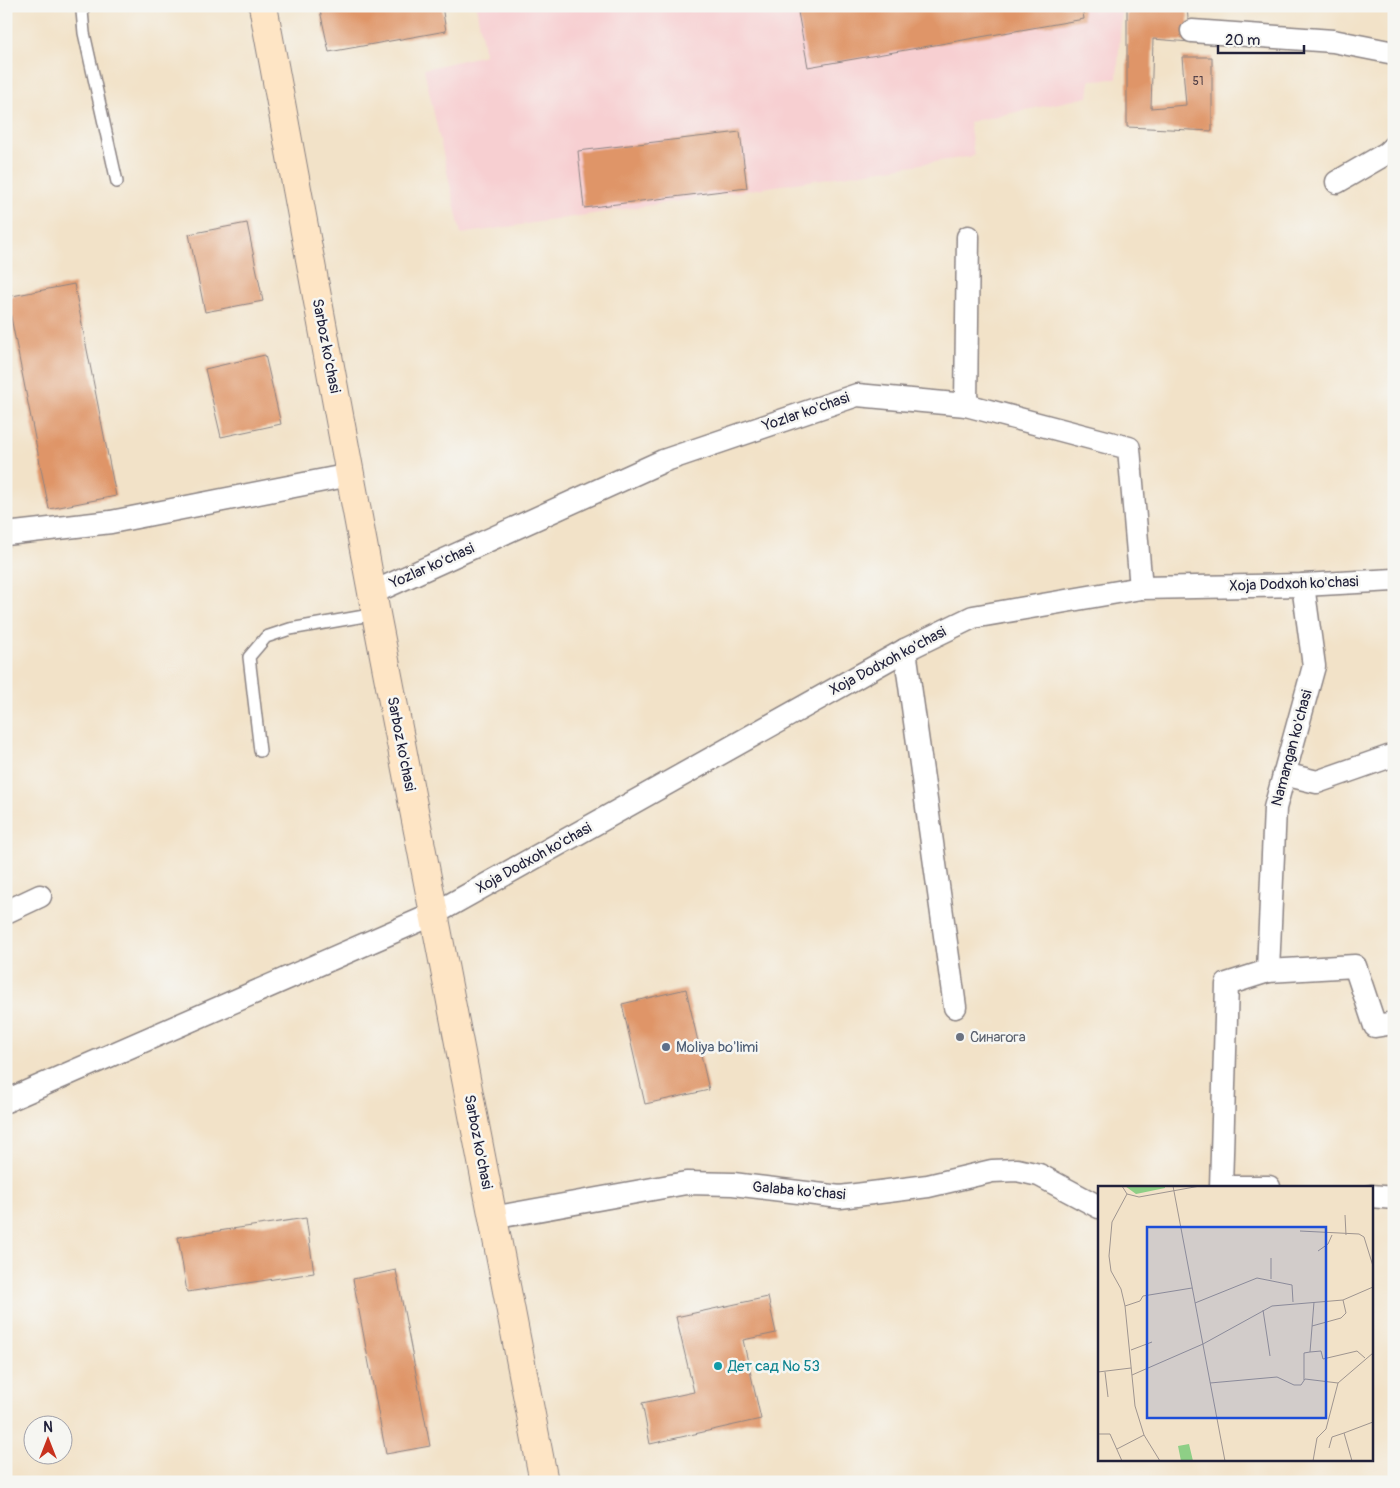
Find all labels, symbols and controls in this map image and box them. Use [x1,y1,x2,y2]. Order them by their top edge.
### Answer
scale bar [1218,22,1304,54]
text: 20 m [1225,31,1260,50]
house number: 51 [1192,74,1204,89]
street label: Sarboz ko'chasi [308,297,345,395]
street label: Yozlar ko'chasi [759,388,852,436]
street label: Yozlar ko'chasi [386,539,478,594]
street label: Xoja Dodxoh ko'chasi [1229,572,1359,596]
street label: Xoja Dodxoh ko'chasi [827,622,950,700]
street label: Namangan ko'chasi [1267,687,1317,808]
street label: Sarboz ko'chasi [383,695,420,793]
street label: Xoja Dodxoh ko'chasi [473,818,595,898]
place label: Синагога [970,1028,1026,1047]
marker: Синагога [954,1031,966,1043]
place label: Moliya bo'limi [676,1038,758,1057]
marker: Moliya bo'limi [660,1041,672,1053]
street label: Sarboz ko'chasi [460,1093,497,1191]
street label: Galaba ko'chasi [752,1177,847,1205]
inset map [1098,1186,1372,1460]
place label: Дет сад № 53 [727,1357,820,1376]
marker: Дет сад № 53 [712,1360,724,1372]
north arrow [22,1416,72,1466]
text: N [43,1419,53,1436]

